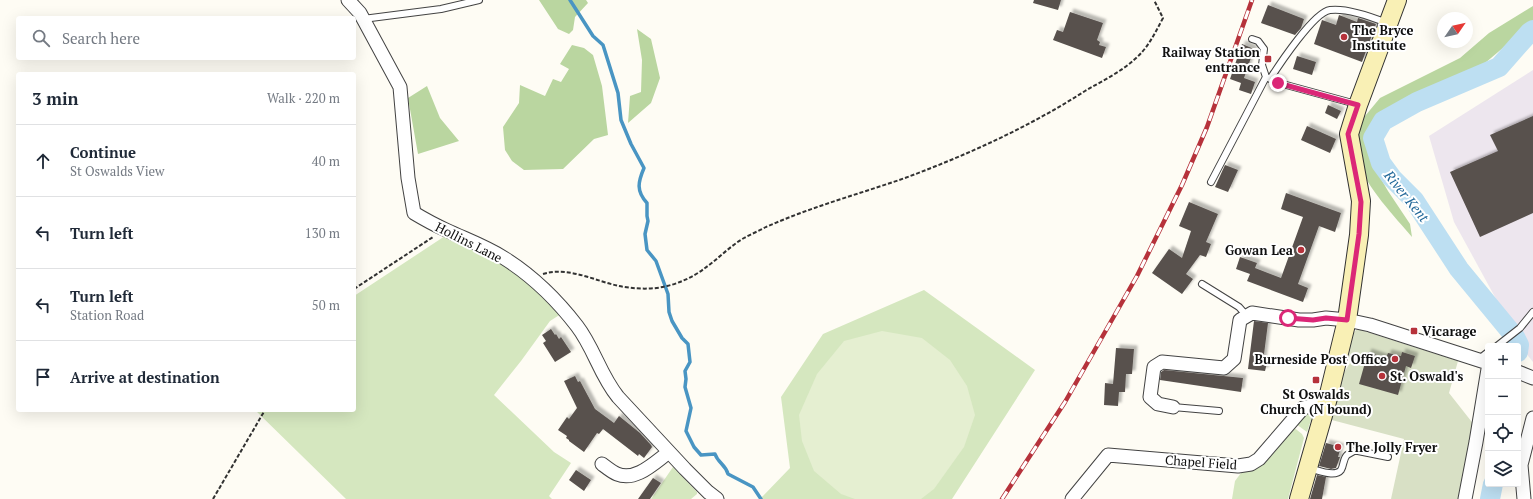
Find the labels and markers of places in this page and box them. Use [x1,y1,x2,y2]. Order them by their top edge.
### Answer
place label: The Bryce Institute [1352,21,1413,54]
marker: The Bryce Institute [1339,32,1349,42]
place label: Railway Station entrance [1162,43,1261,76]
marker: Railway Station entrance [1263,54,1273,64]
place label: Gowan Lea [1225,241,1294,259]
marker: Gowan Lea [1296,245,1306,255]
place label: Vicarage [1422,322,1477,340]
marker: Vicarage [1409,326,1419,336]
place label: Burneside Post Office [1255,350,1387,368]
marker: Burneside Post Office [1390,354,1400,364]
place label: St. Oswald's [1390,367,1463,385]
marker: St. Oswald's [1377,371,1387,381]
marker: St Oswalds Church (N bound) [1311,375,1321,385]
place label: St Oswalds Church (N bound) [1260,385,1372,418]
place label: The Jolly Fryer [1346,438,1438,456]
marker: The Jolly Fryer [1333,442,1343,452]

